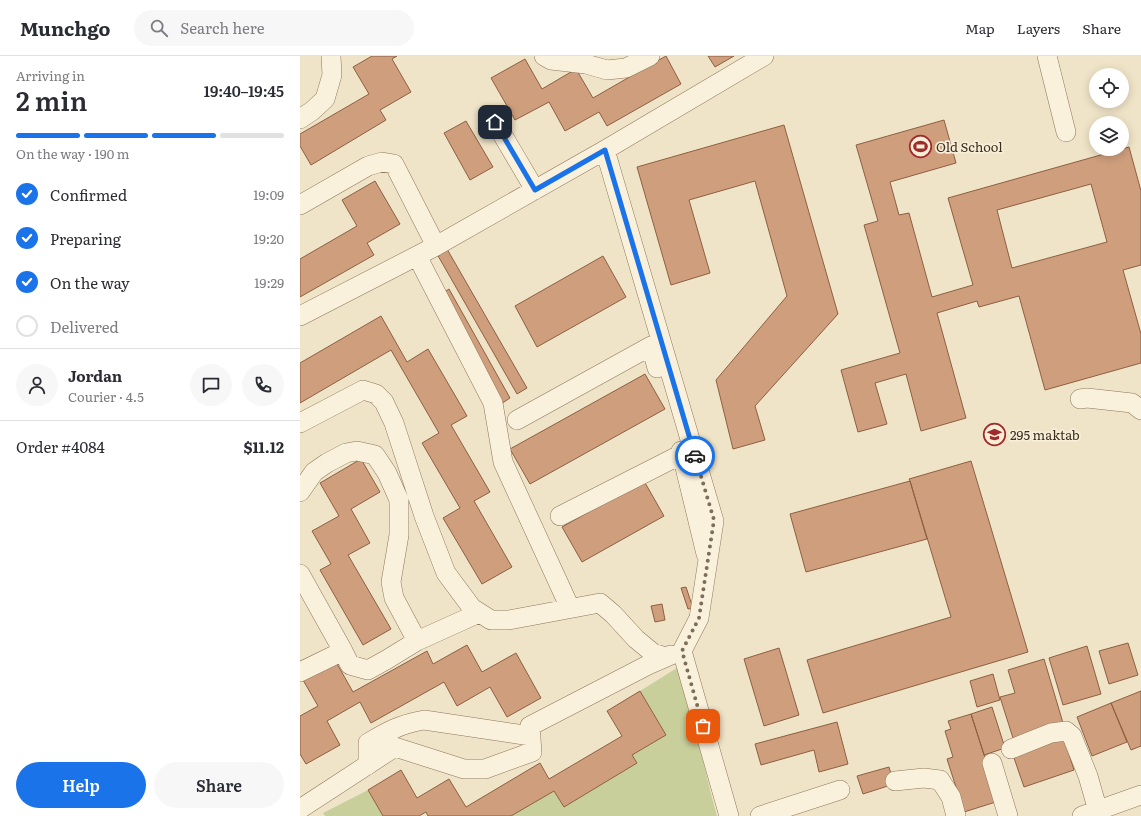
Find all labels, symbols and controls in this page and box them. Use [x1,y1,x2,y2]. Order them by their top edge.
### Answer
search box [134,10,414,46]
text: Munchgo [20,14,110,42]
text: Search here [180,16,264,39]
icon: search [148,17,170,39]
text: Map [965,18,995,38]
text: Layers [1017,18,1060,38]
text: Share [1082,18,1121,38]
text: Arriving in [16,66,85,85]
map controls [1089,68,1129,156]
button: locate [1089,68,1129,108]
text: 19:40–19:45 [204,79,284,102]
text: 2 min [16,80,87,119]
pin [478,105,512,139]
icon: home [484,111,506,133]
button: layers [1089,116,1129,156]
sports icon: Old School [907,134,933,160]
place label: Old School [936,137,1003,156]
text: On the way · 190 m [16,144,129,163]
icon: check [16,183,38,205]
text: Confirmed [50,183,127,206]
text: 19:09 [253,185,284,204]
icon: check [16,227,38,249]
text: Preparing [50,227,121,250]
text: 19:20 [254,229,284,248]
icon: check [16,271,38,293]
text: On the way [50,271,130,294]
text: 19:29 [254,273,284,292]
text: Delivered [50,315,119,338]
button: person [16,364,58,406]
text: Jordan [68,364,122,387]
button: chat [190,364,232,406]
button: phone [242,364,284,406]
text: Courier · 4.5 [68,387,144,406]
school or university icon: 295 maktab [982,422,1008,448]
place label: 295 maktab [1010,425,1080,444]
text: Order #4084 [16,435,105,458]
text: $11.12 [243,435,284,458]
courier [675,436,715,476]
icon: car [684,445,706,467]
pin [686,709,720,743]
icon: bag [692,715,714,737]
button: Help [16,762,146,808]
button: Share [154,762,284,808]

